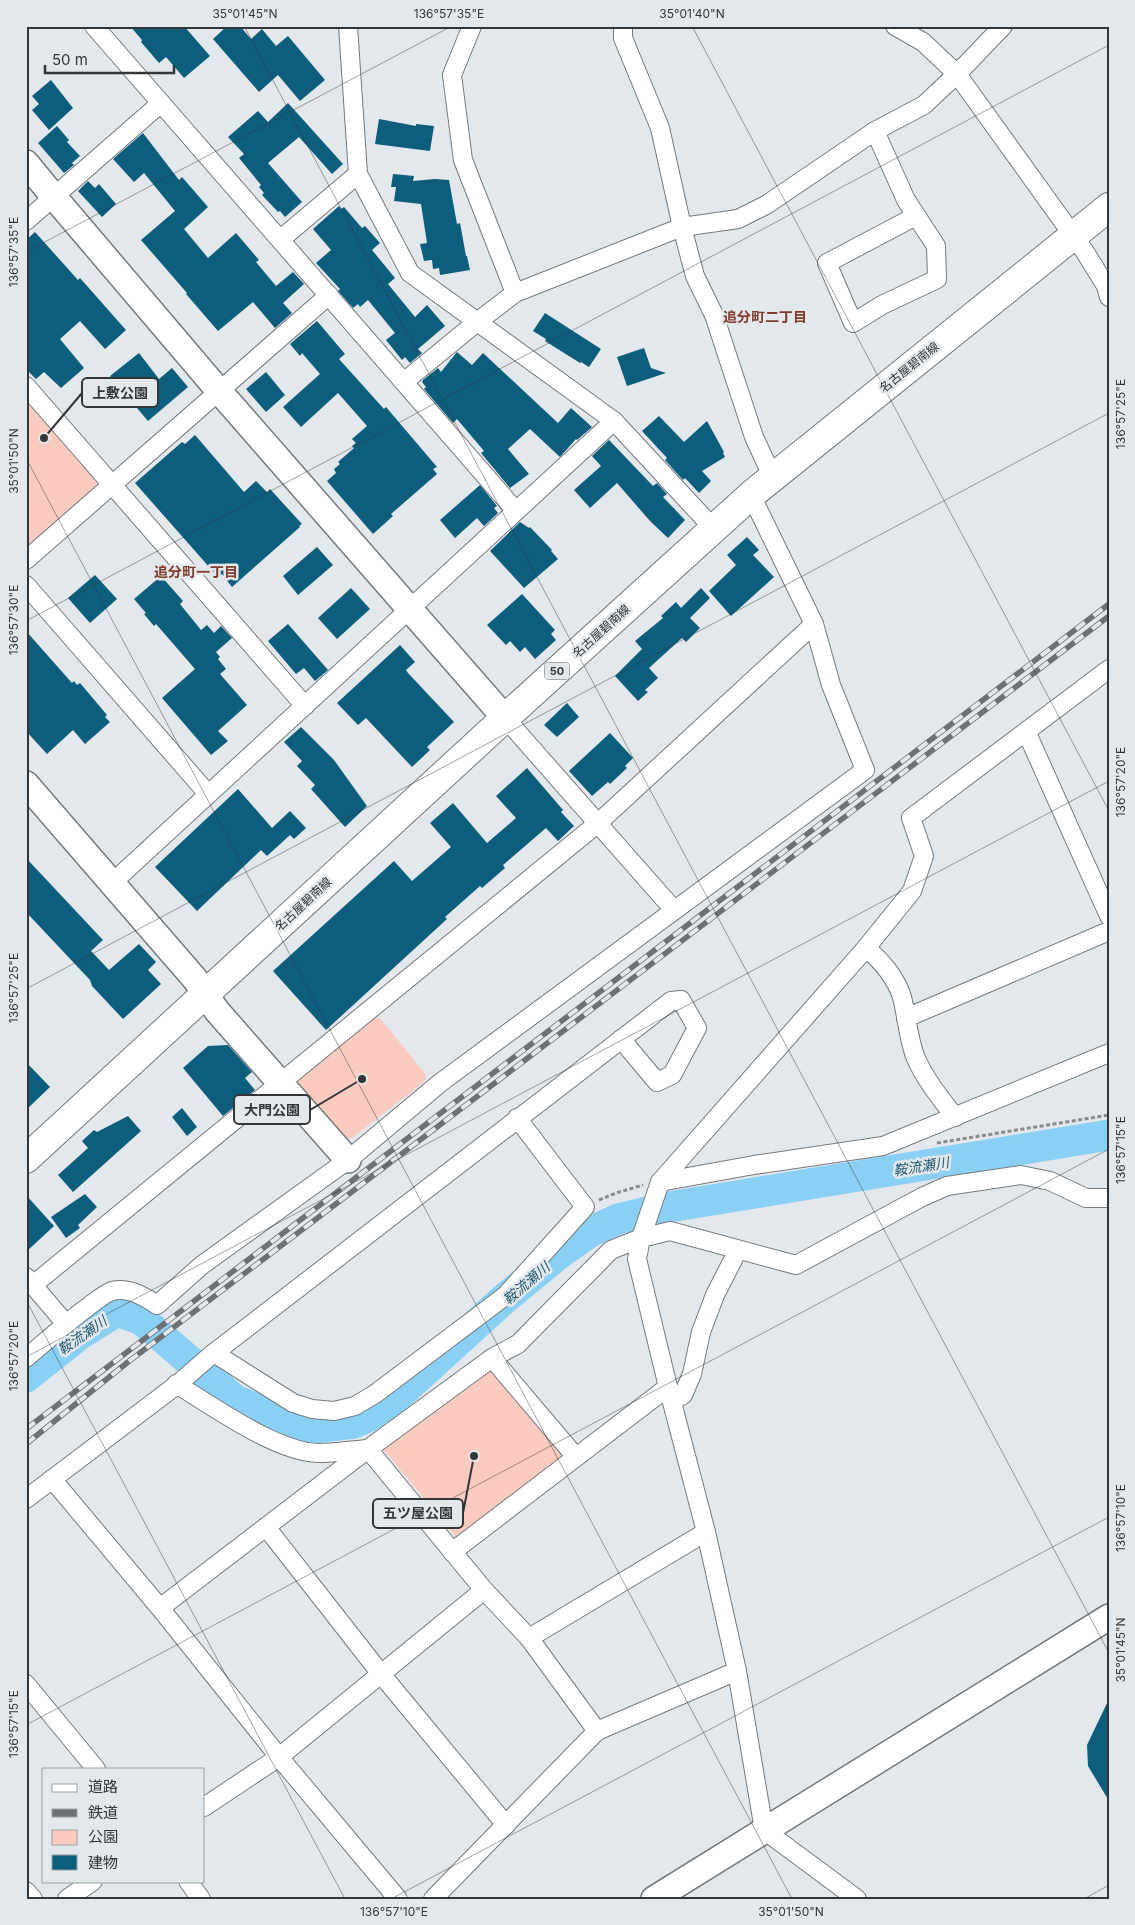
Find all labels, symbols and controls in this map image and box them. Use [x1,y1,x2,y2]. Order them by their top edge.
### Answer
text: 35°01'45"N [212,6,278,21]
text: 136°57'35"E [414,6,484,21]
text: 35°01'40"N [659,6,725,21]
scale bar [45,42,174,74]
text: 50 m [52,50,88,69]
text: 136°57'35"E [6,217,21,287]
district label: 追分町二丁目 [723,308,807,325]
street label: 名古屋碧南線 [876,339,942,395]
callout: 上敷公園 [82,378,158,407]
text: 136°57'25"E [1113,379,1128,449]
text: 上敷公園 [92,384,148,401]
text: 35°01'50"N [6,428,21,494]
district label: 追分町一丁目 [154,563,238,580]
text: 136°57'30"E [6,585,21,655]
street label: 名古屋碧南線 [569,601,633,661]
road number: 50 [544,662,570,679]
text: 136°57'20"E [1113,747,1128,817]
street label: 名古屋碧南線 [272,874,334,934]
text: 136°57'25"E [6,953,21,1023]
callout: 大門公園 [234,1095,310,1124]
text: 大門公園 [244,1101,300,1118]
text: 136°57'15"E [1113,1116,1128,1184]
water label: 鞍流瀬川 [892,1153,952,1179]
water label: 鞍流瀬川 [499,1257,554,1308]
water label: 鞍流瀬川 [54,1311,111,1358]
text: 136°57'20"E [6,1321,21,1391]
text: 136°57'10"E [1113,1484,1128,1552]
callout: 五ツ屋公園 [373,1499,463,1528]
text: 五ツ屋公園 [383,1504,453,1521]
text: 35°01'45"N [1113,1617,1128,1683]
text: 136°57'15"E [6,1690,21,1758]
legend [42,1768,205,1882]
text: 道路 [88,1777,118,1796]
text: 鉄道 [88,1803,118,1822]
text: 公園 [88,1827,118,1846]
text: 建物 [88,1853,118,1872]
text: 136°57'10"E [360,1904,428,1919]
text: 35°01'50"N [758,1904,824,1919]

